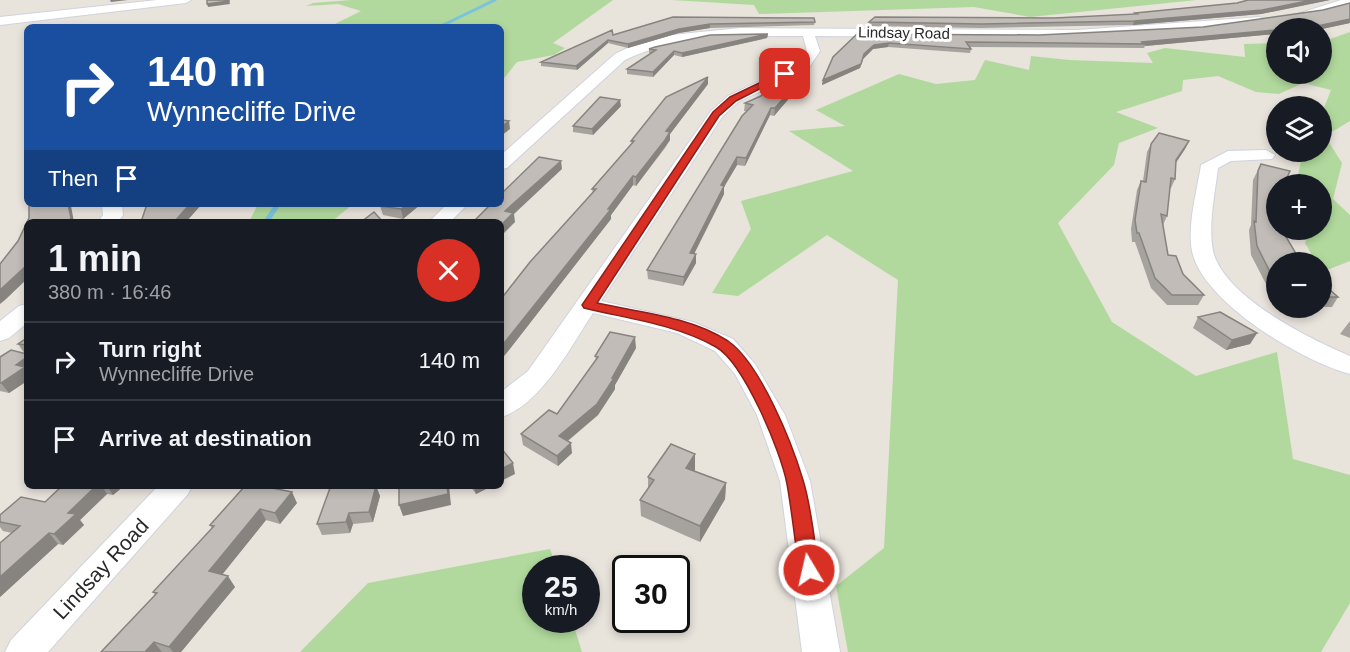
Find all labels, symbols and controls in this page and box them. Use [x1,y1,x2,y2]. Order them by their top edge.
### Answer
map controls [1266,18,1332,318]
button: sound [1266,18,1332,84]
street label: Lindsay Road [858,23,950,42]
icon: right [48,48,126,126]
text: 140 m [147,48,266,95]
pin [759,48,810,99]
icon: arrive [768,57,801,90]
button: layers [1266,96,1332,162]
text: Wynnecliffe Drive [147,97,356,127]
icon: arrive [110,162,143,195]
text: Then [48,166,98,191]
button: + [1266,174,1332,240]
text: 1 min [48,238,142,279]
button: close [417,239,480,302]
button: − [1266,252,1332,318]
text: 380 m · 16:46 [48,281,171,303]
text: Turn right [99,337,201,362]
icon: right [48,345,81,378]
text: 140 m [419,348,480,373]
text: Wynnecliffe Drive [99,363,254,385]
icon: arrive [48,423,81,456]
text: Arrive at destination [99,426,312,451]
text: 240 m [419,426,480,451]
street label: Lindsay Road [48,514,153,623]
position arrow [777,538,841,602]
speed limit sign: 30 [612,555,690,633]
text: 25 [544,570,578,603]
text: km/h [545,601,577,618]

